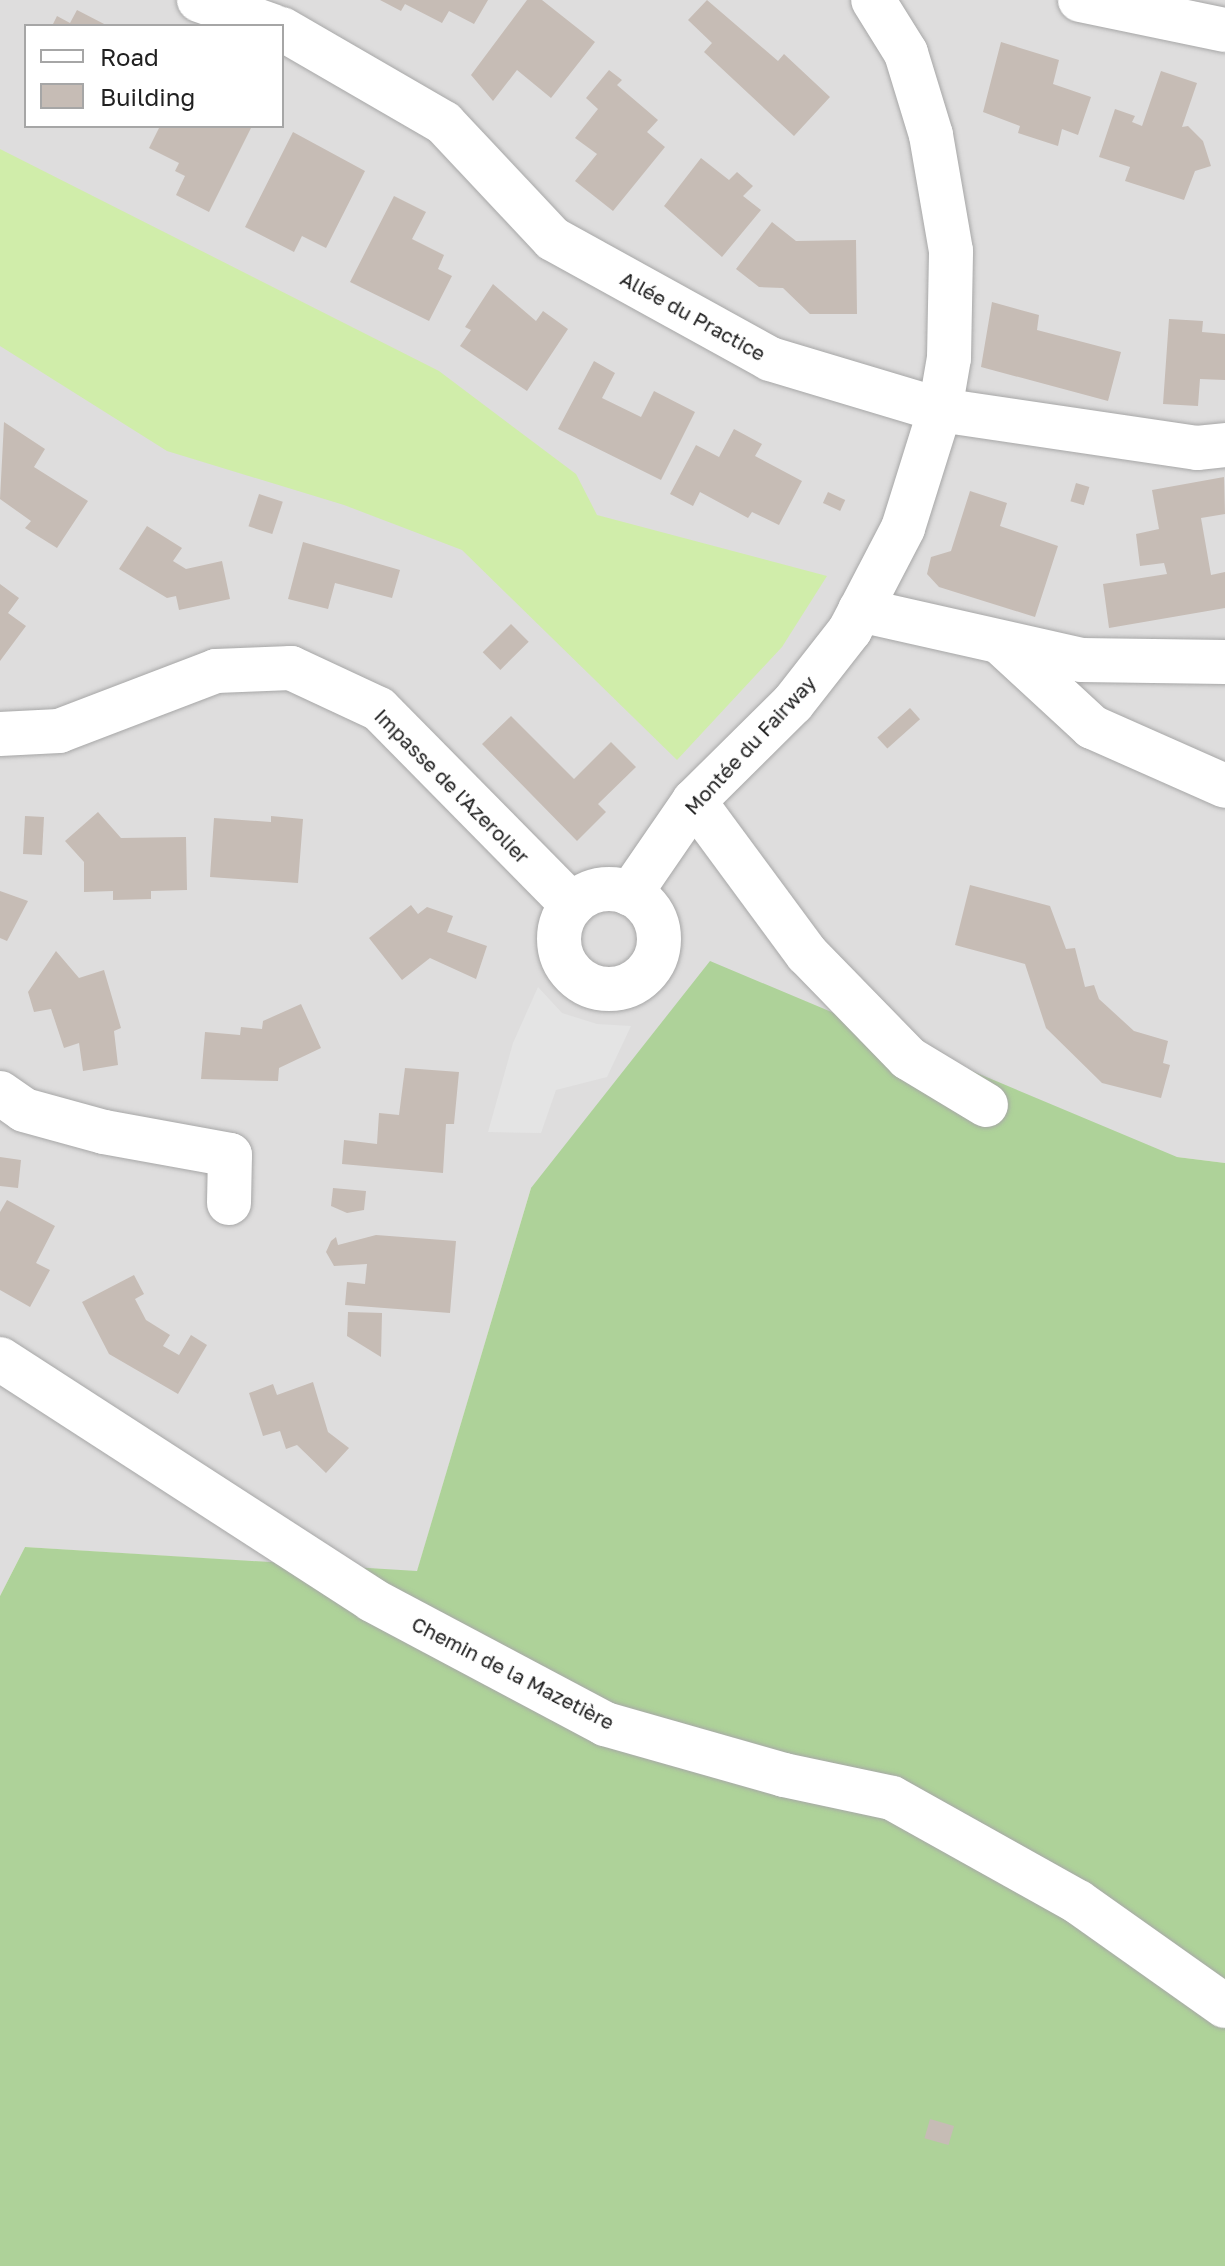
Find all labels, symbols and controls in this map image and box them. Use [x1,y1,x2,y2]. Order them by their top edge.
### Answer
legend [24,24,284,128]
text: Road [100,42,159,71]
text: Building [100,82,195,111]
street label: Allée du Practice [616,266,770,366]
street label: Montée du Fairway [679,671,821,819]
street label: Impasse de l'Azerolier [370,704,534,868]
street label: Chemin de la Mazetière [408,1611,618,1735]

